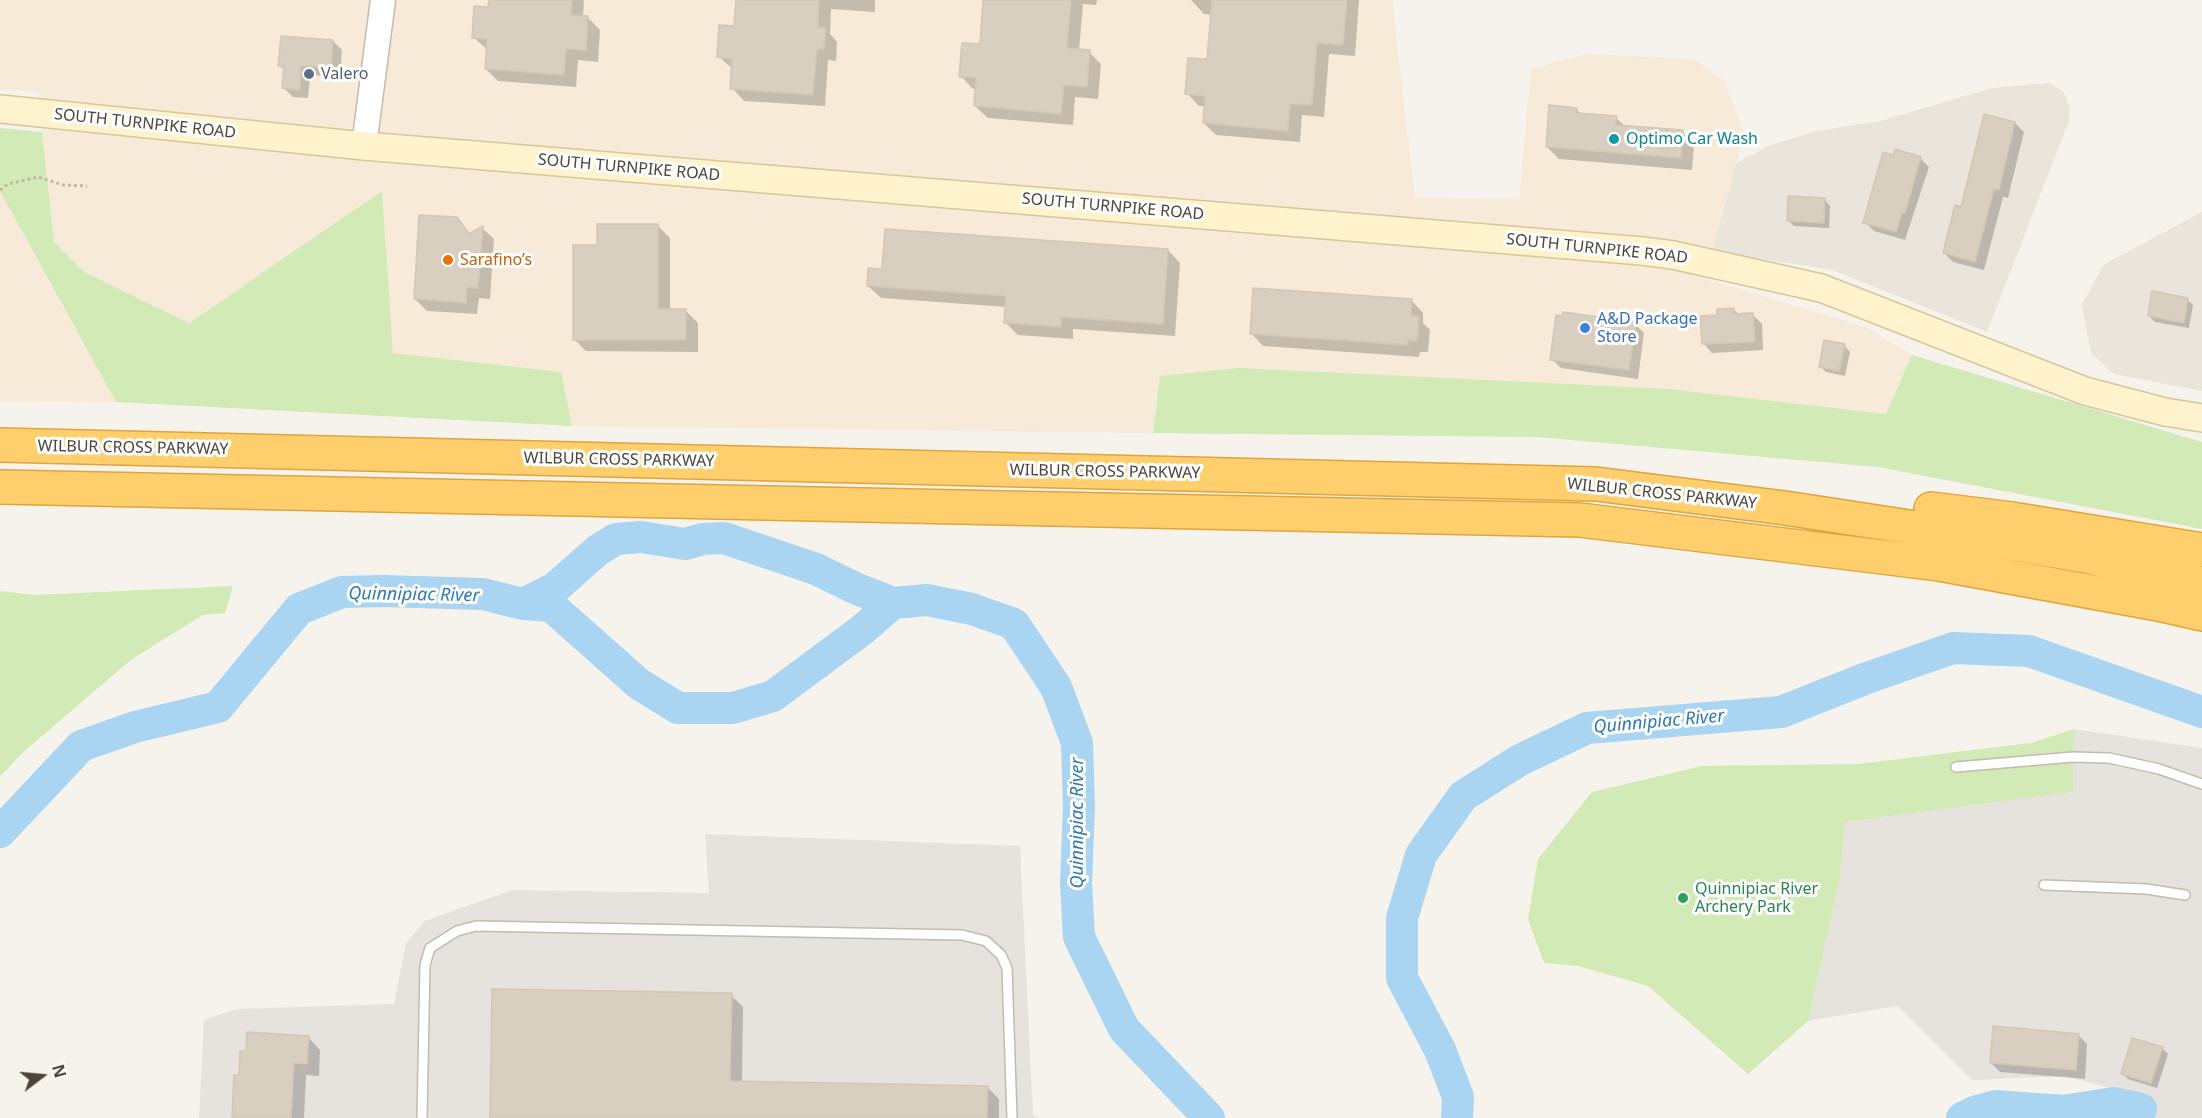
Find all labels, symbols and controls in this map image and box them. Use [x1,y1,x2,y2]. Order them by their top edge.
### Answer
place label: Valero [321,64,368,84]
marker: Valero [302,67,316,81]
street label: SOUTH TURNPIKE ROAD [53,105,237,143]
place label: Optimo Car Wash [1626,129,1758,149]
marker: Optimo Car Wash [1607,132,1621,146]
street label: SOUTH TURNPIKE ROAD [537,150,721,186]
street label: SOUTH TURNPIKE ROAD [1021,189,1205,225]
street label: SOUTH TURNPIKE ROAD [1505,230,1689,268]
place label: Sarafino’s [460,250,532,270]
marker: Sarafino’s [441,253,455,267]
place label: A&D Package Store [1597,309,1697,347]
marker: A&D Package Store [1578,321,1592,335]
street label: WILBUR CROSS PARKWAY [37,437,229,459]
street label: WILBUR CROSS PARKWAY [523,449,715,471]
street label: WILBUR CROSS PARKWAY [1009,461,1201,483]
street label: WILBUR CROSS PARKWAY [1566,474,1758,514]
water label: Quinnipiac River [348,583,480,607]
water label: Quinnipiac River [1593,706,1725,738]
water label: Quinnipiac River [1067,757,1089,889]
place label: Quinnipiac River Archery Park [1695,879,1818,917]
marker: Quinnipiac River Archery Park [1676,891,1690,905]
north arrow [12,1046,72,1106]
text: N [47,1062,72,1080]

